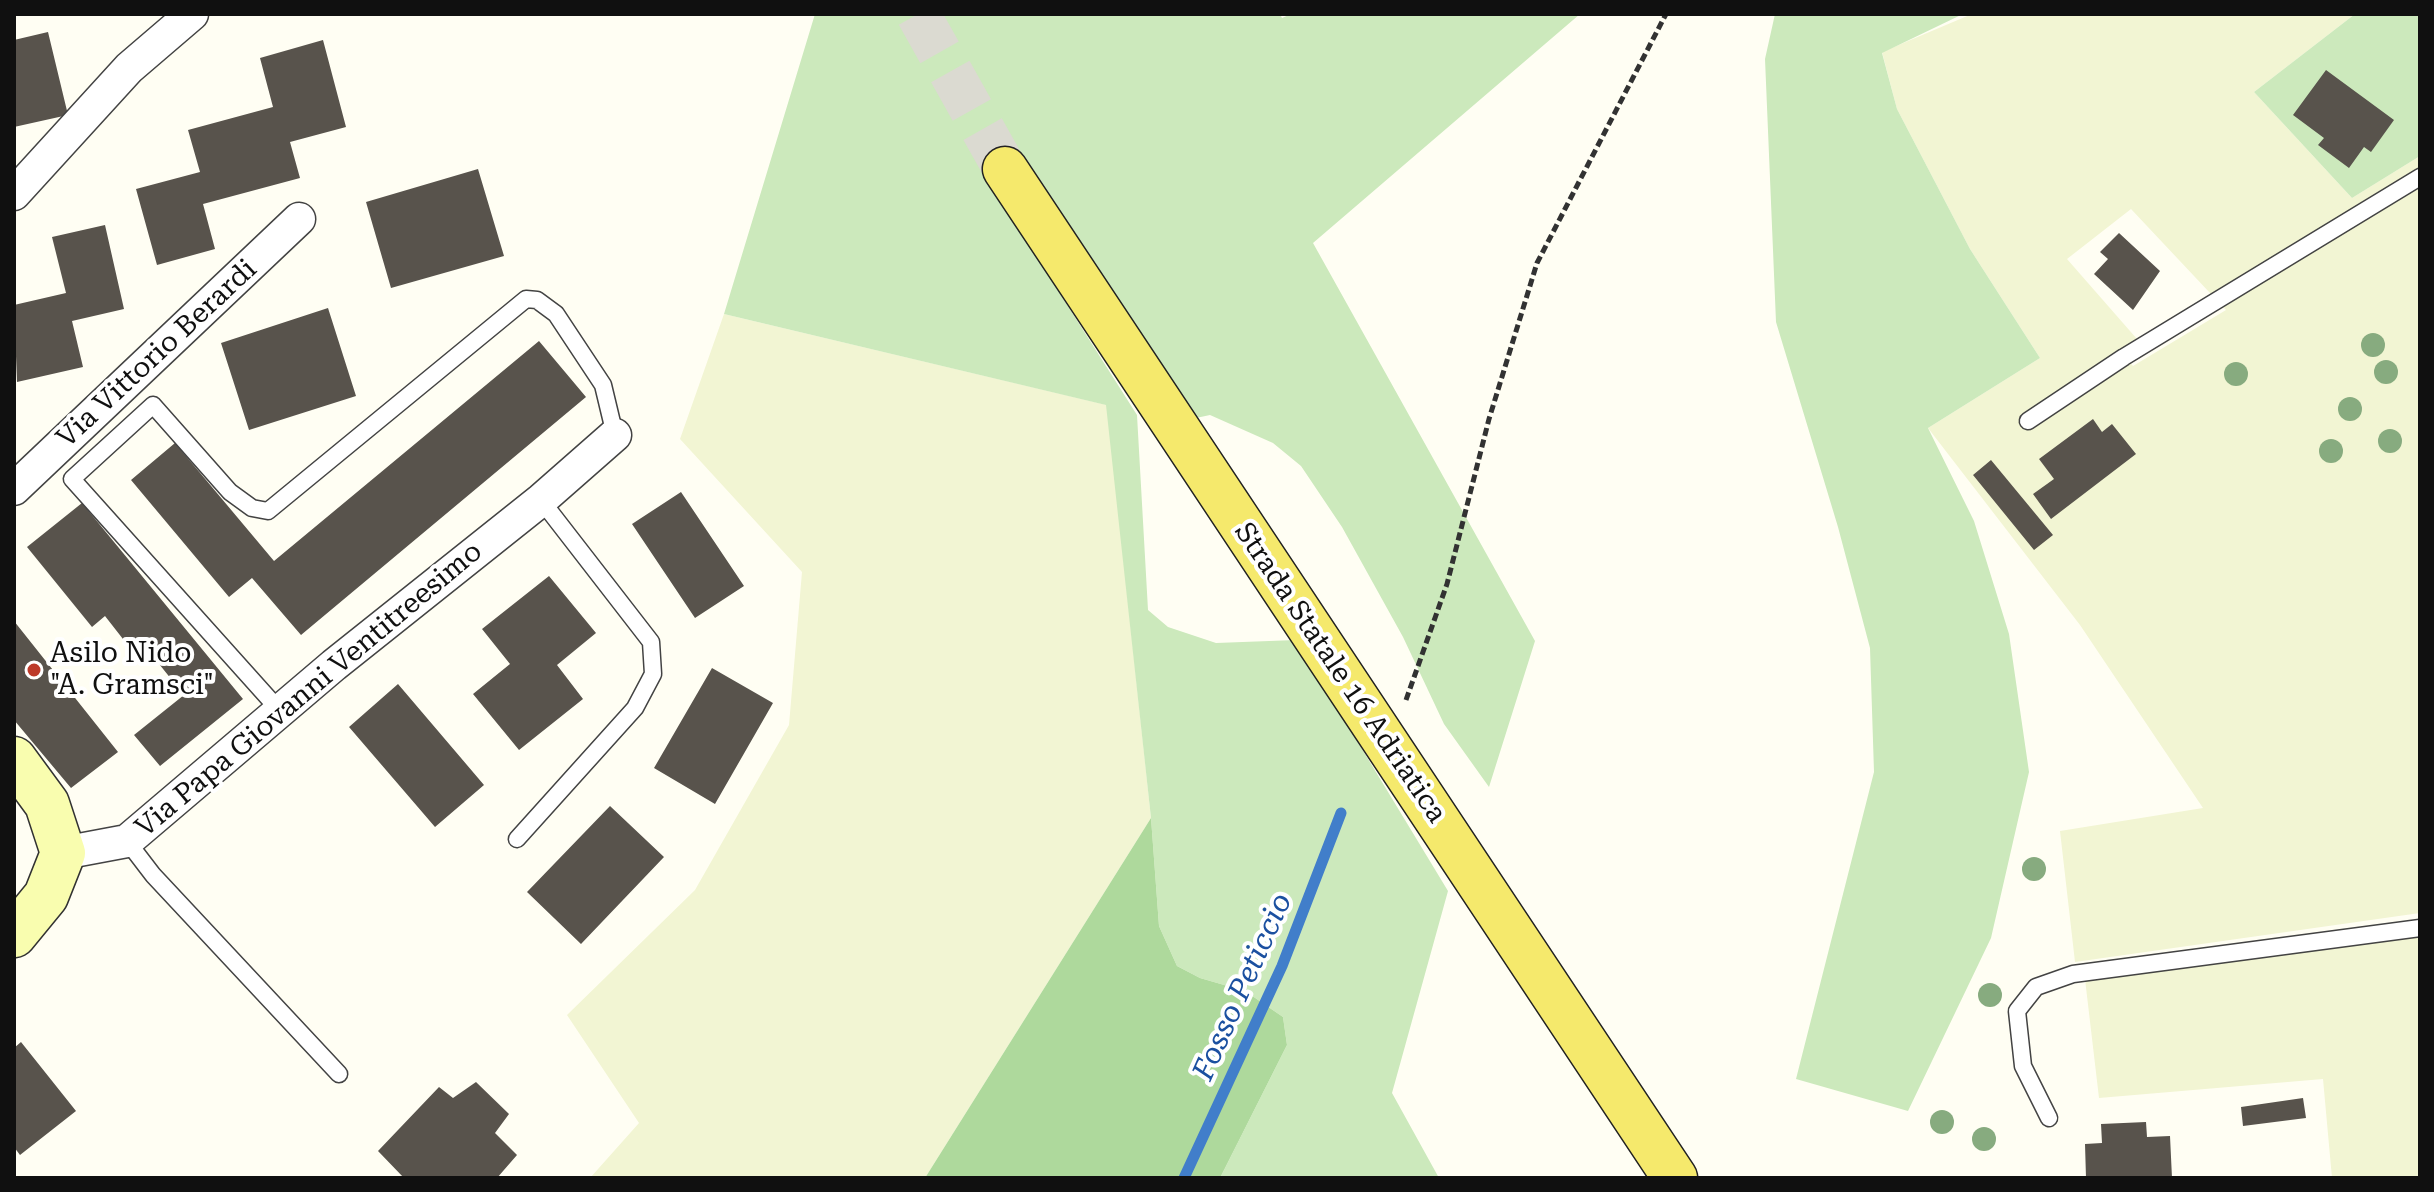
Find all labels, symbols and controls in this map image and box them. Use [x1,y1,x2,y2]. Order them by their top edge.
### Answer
street label: Via Vittorio Berardi [50,253,264,455]
street label: Strada Statale 16 Adriatica [1227,517,1453,829]
street label: Via Papa Giovanni Ventitreesimo [129,535,489,845]
place label: Asilo Nido "A. Gramsci" [50,637,214,703]
marker: Asilo Nido "A. Gramsci" [25,661,43,679]
water label: Fosso Peticcio [1186,888,1300,1086]

